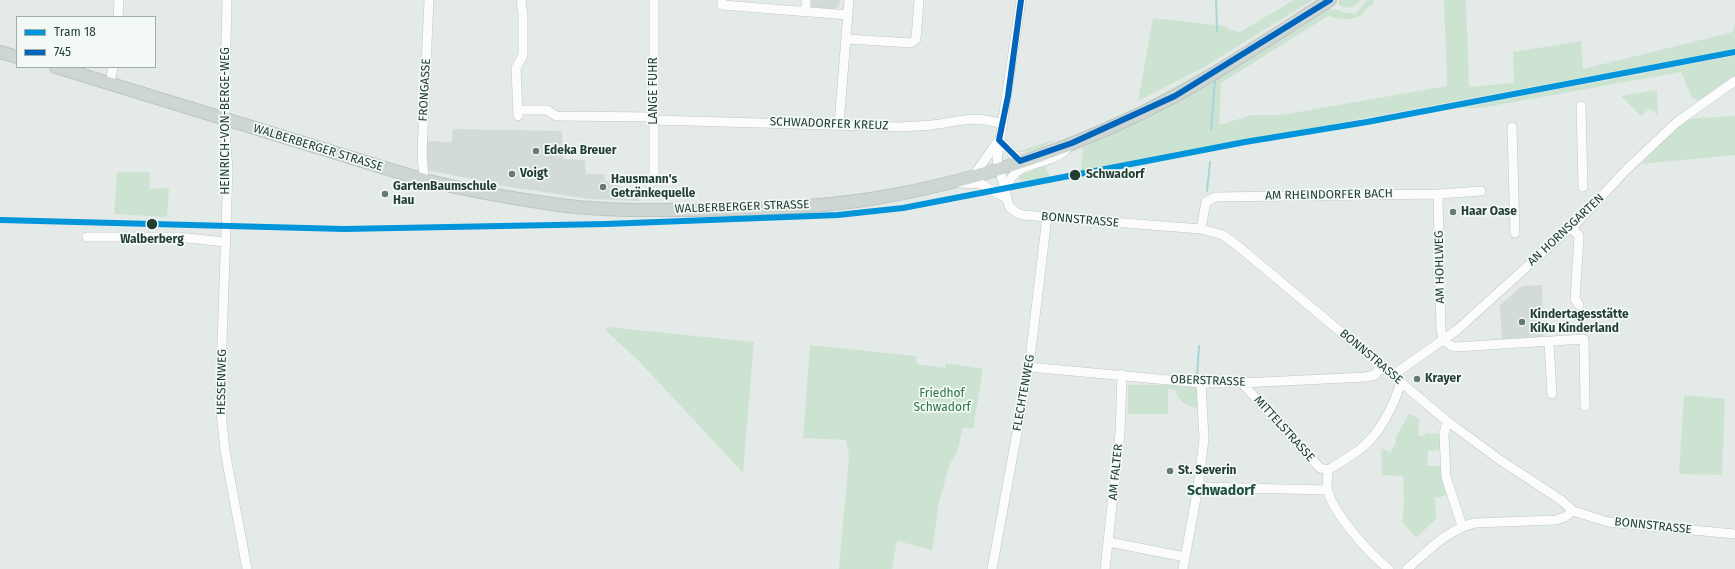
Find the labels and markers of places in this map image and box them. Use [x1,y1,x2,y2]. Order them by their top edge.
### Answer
place label: Edeka Breuer [544,144,617,158]
marker: Edeka Breuer [531,146,541,156]
place label: Voigt [520,167,548,181]
marker: Schwadorf [1068,168,1082,182]
place label: Schwadorf [1086,168,1144,182]
marker: Voigt [507,169,517,179]
place label: Hausmann's Getränkequelle [611,173,695,201]
place label: GartenBaumschule Hau [393,180,497,208]
marker: Hausmann's Getränkequelle [598,182,608,192]
marker: GartenBaumschule Hau [380,189,390,199]
place label: Haar Oase [1461,205,1517,219]
marker: Haar Oase [1448,207,1458,217]
marker: Walberberg [145,217,159,231]
place label: Walberberg [120,233,184,247]
place label: Kindertagesstätte KiKu Kinderland [1530,308,1629,336]
marker: Kindertagesstätte KiKu Kinderland [1517,317,1527,327]
place label: Krayer [1425,372,1461,386]
marker: Krayer [1412,374,1422,384]
place label: St. Severin [1178,464,1237,478]
marker: St. Severin [1165,466,1175,476]

